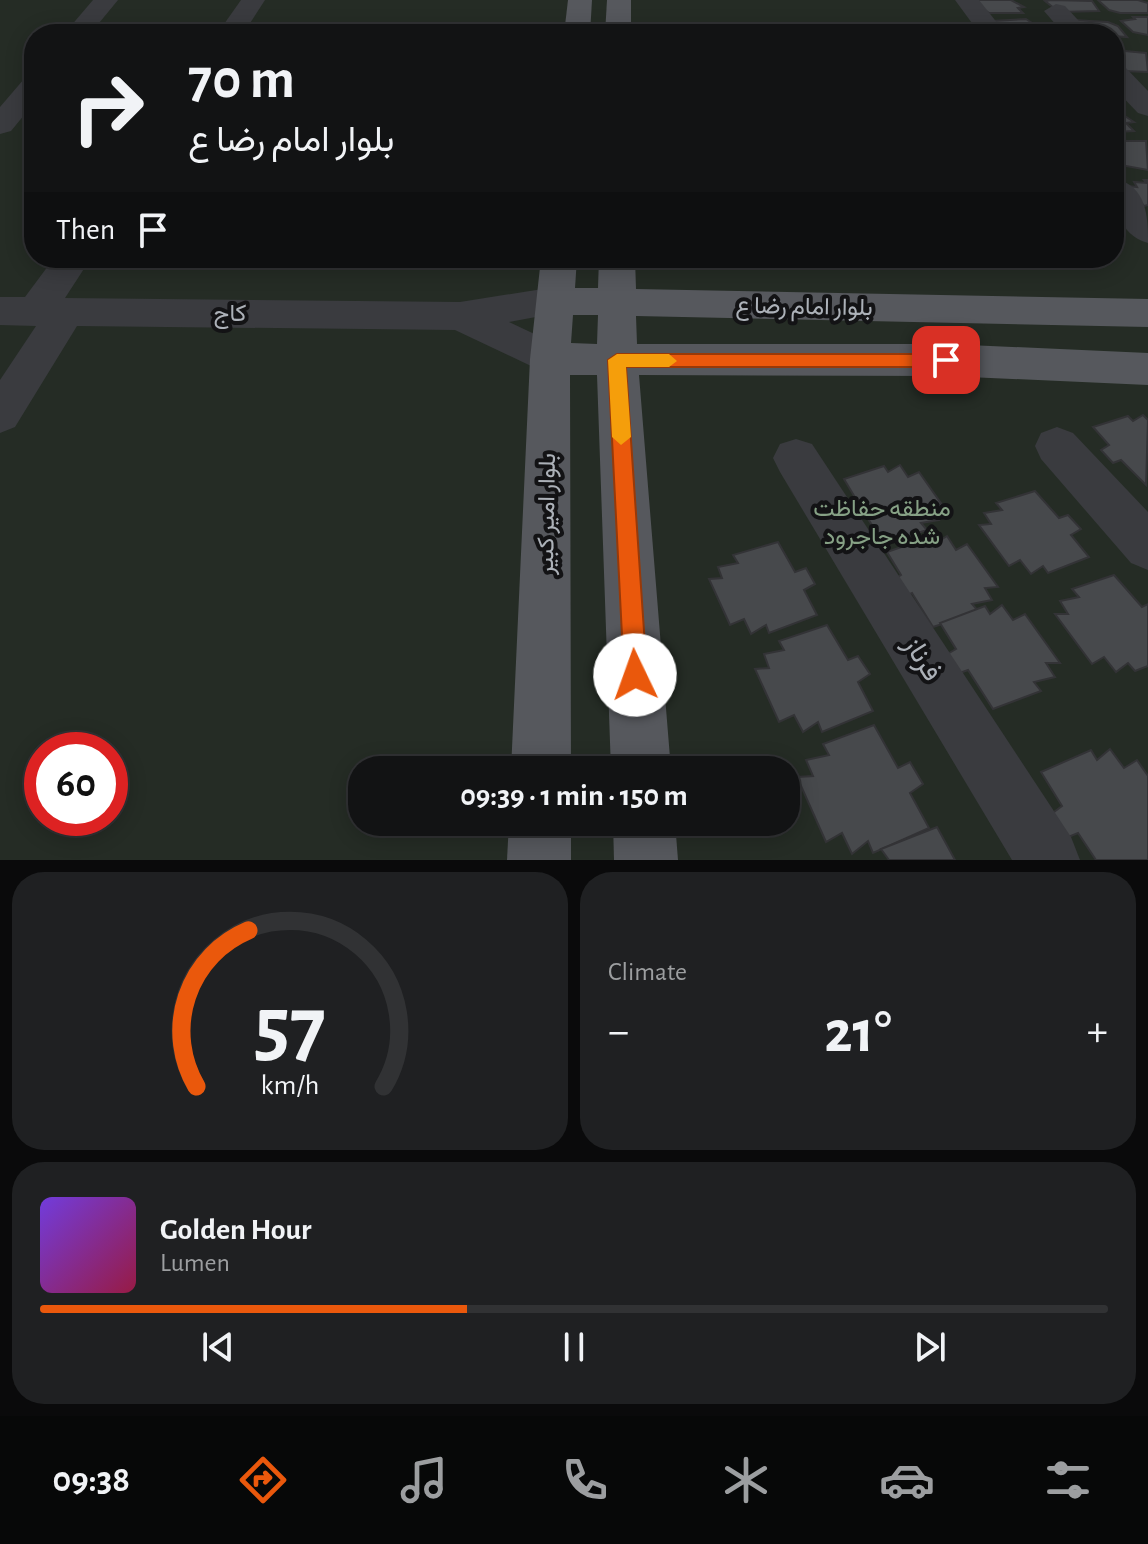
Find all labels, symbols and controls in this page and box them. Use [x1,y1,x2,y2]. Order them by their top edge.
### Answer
text: 70 m [188,52,295,108]
icon: right [56,56,160,160]
text: بلوار امام رضا ع [188,122,394,158]
icon: arrive [131,208,175,252]
text: Then [56,215,115,245]
street label: بلوار امام رضا ع [735,294,873,323]
street label: کاج [214,302,247,329]
pin [912,326,980,394]
icon: arrive [924,338,968,382]
street label: بلوار امیر کبیر [534,453,562,576]
park label: منطقه حفاظت شده جاجرود [813,497,951,551]
street label: فرناز [896,631,946,687]
position arrow [593,633,677,717]
speed limit sign: 60 [24,732,128,836]
text: 09:39 · 1 min · 150 m [460,781,688,811]
text: Climate [608,959,687,985]
text: 57 [254,986,326,1070]
text: 21° [824,1003,892,1063]
text: − [608,1010,629,1054]
text: + [1087,1010,1108,1054]
text: km/h [261,1071,319,1100]
text: Golden Hour [160,1215,312,1245]
text: Lumen [160,1250,230,1276]
icon: previous [196,1325,240,1369]
icon: pause [552,1325,596,1369]
icon: next [908,1325,952,1369]
icon: directions [235,1452,291,1508]
icon: music [396,1452,452,1508]
icon: phone [557,1452,613,1508]
icon: climate [718,1452,774,1508]
icon: car [879,1452,935,1508]
icon: filters [1040,1452,1096,1508]
text: 09:38 [52,1462,130,1498]

